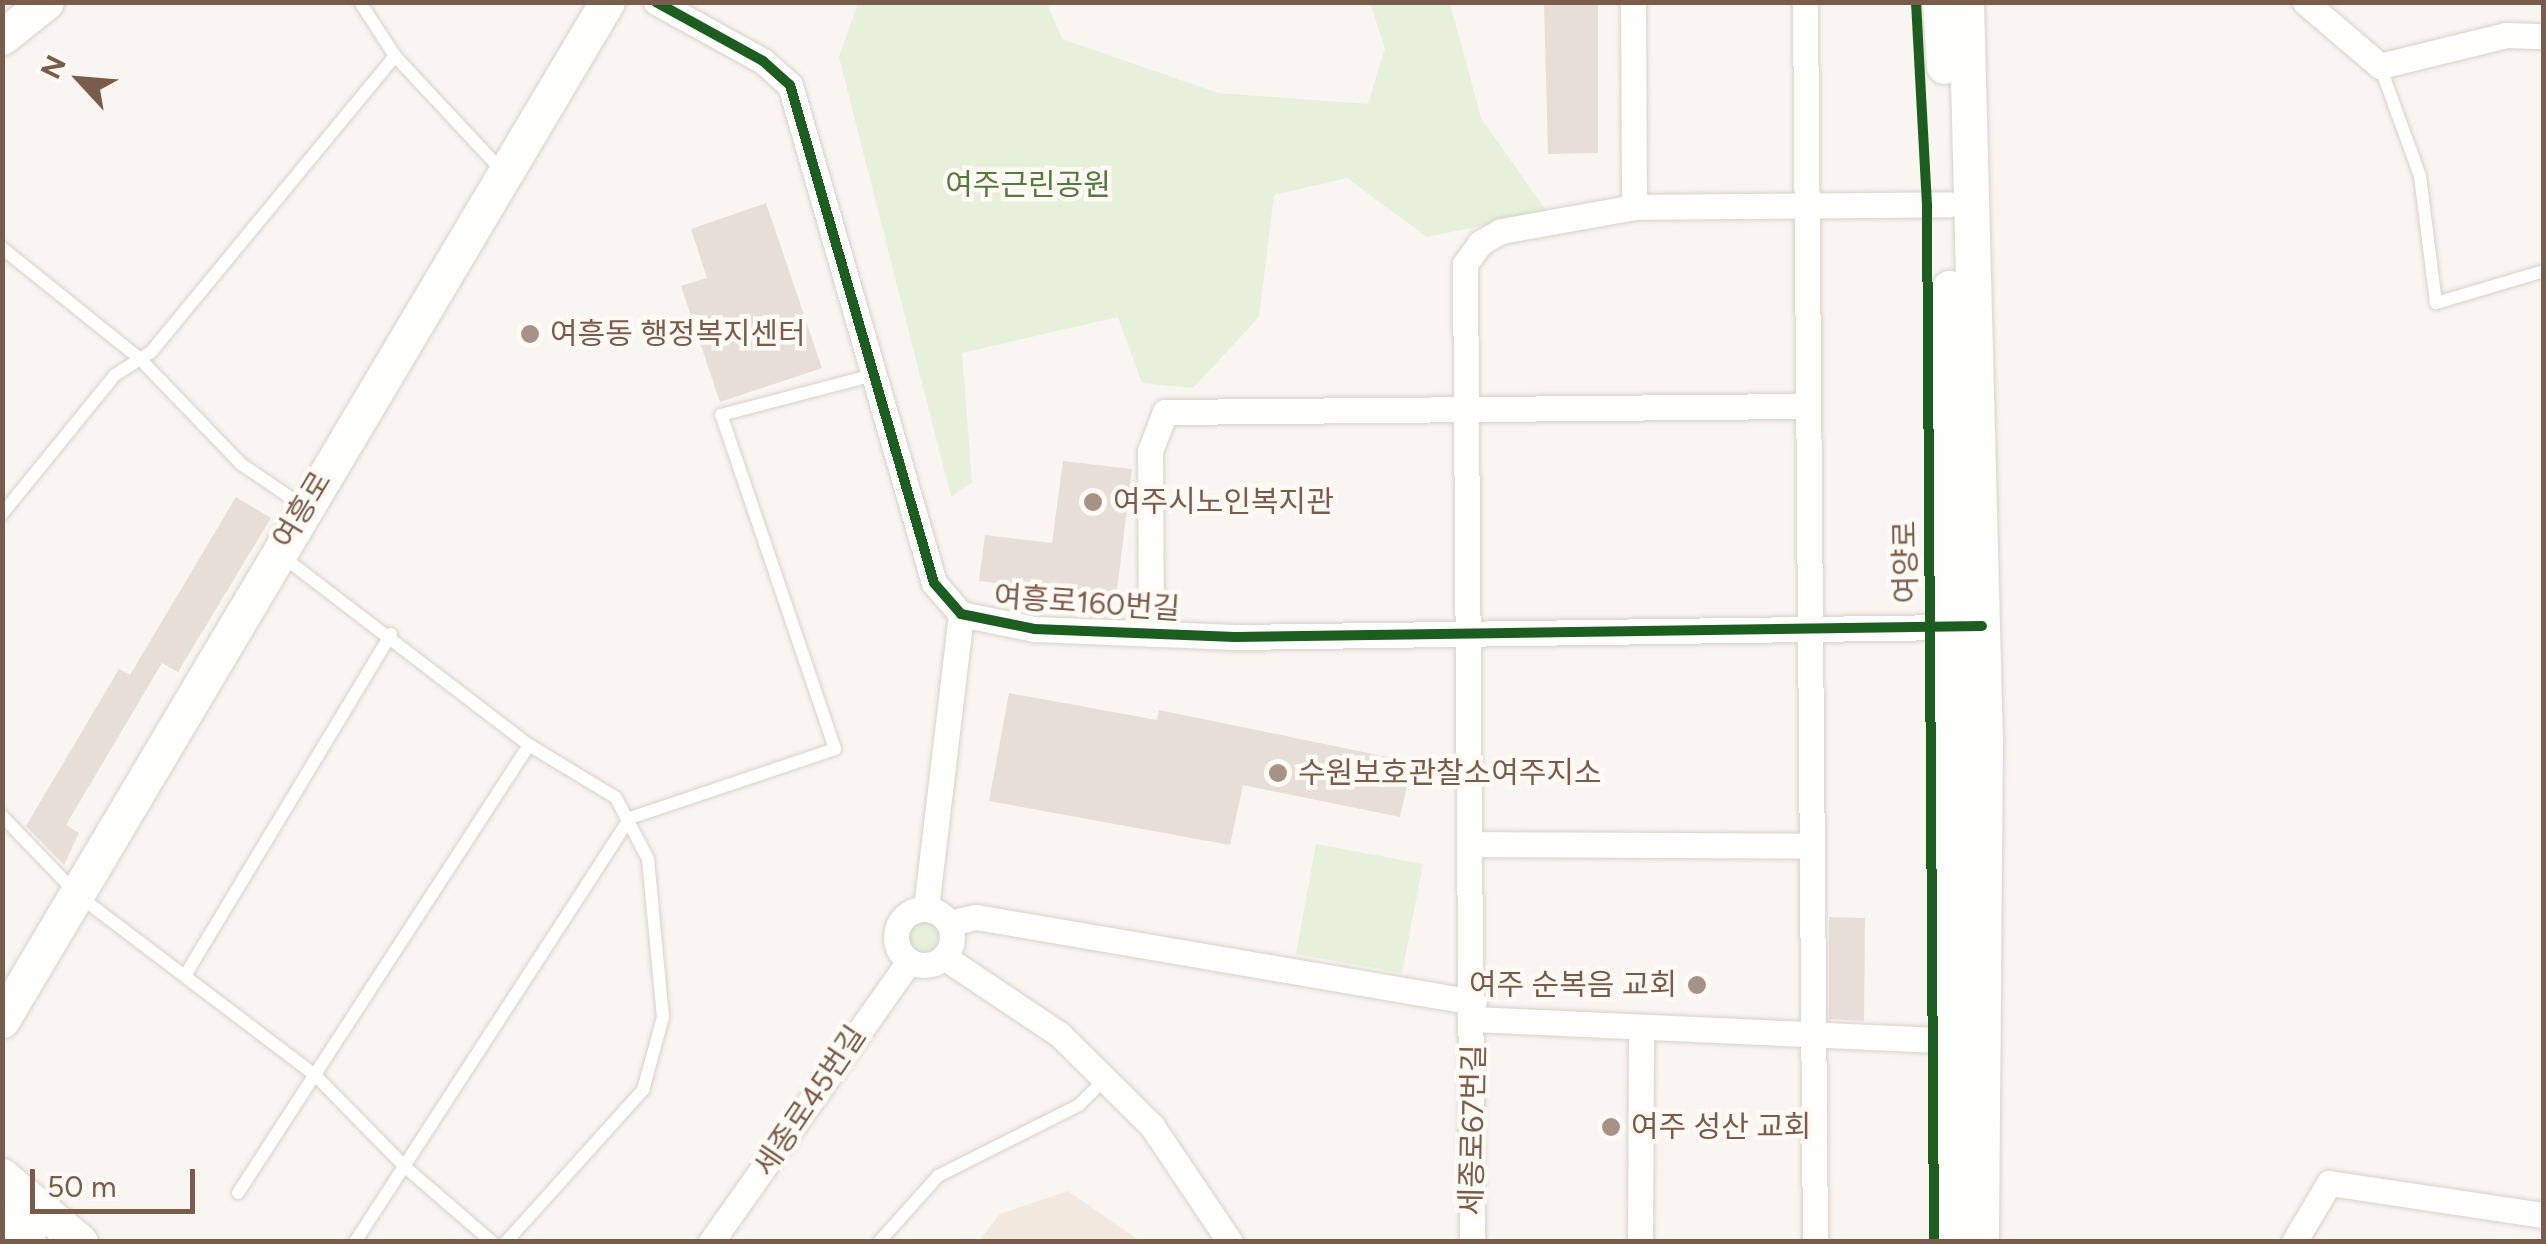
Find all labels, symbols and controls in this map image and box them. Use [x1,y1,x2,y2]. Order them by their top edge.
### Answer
north arrow [30,30,130,130]
text: N [33,50,73,84]
park label: 여주근린공원 [945,167,1111,203]
place label: 여흥동 행정복지센터 [550,316,806,352]
marker: 여흥동 행정복지센터 [519,323,541,345]
street label: 여흥로 [265,465,339,555]
place label: 여주시노인복지관 [1113,484,1334,520]
marker: 여주시노인복지관 [1082,491,1104,513]
street label: 여양로 [1887,520,1925,604]
street label: 여흥로160번길 [993,579,1181,627]
place label: 수원보호관찰소여주지소 [1298,755,1602,791]
marker: 수원보호관찰소여주지소 [1267,762,1289,784]
place label: 여주 순복음 교회 [1469,967,1677,1003]
marker: 여주 순복음 교회 [1686,974,1708,996]
street label: 세종로45번길 [746,1019,874,1183]
street label: 세종로67번길 [1454,1044,1492,1216]
place label: 여주 성산 교회 [1631,1109,1811,1145]
marker: 여주 성산 교회 [1600,1116,1622,1138]
scale bar [35,1149,200,1211]
text: 50 m [47,1168,116,1205]

